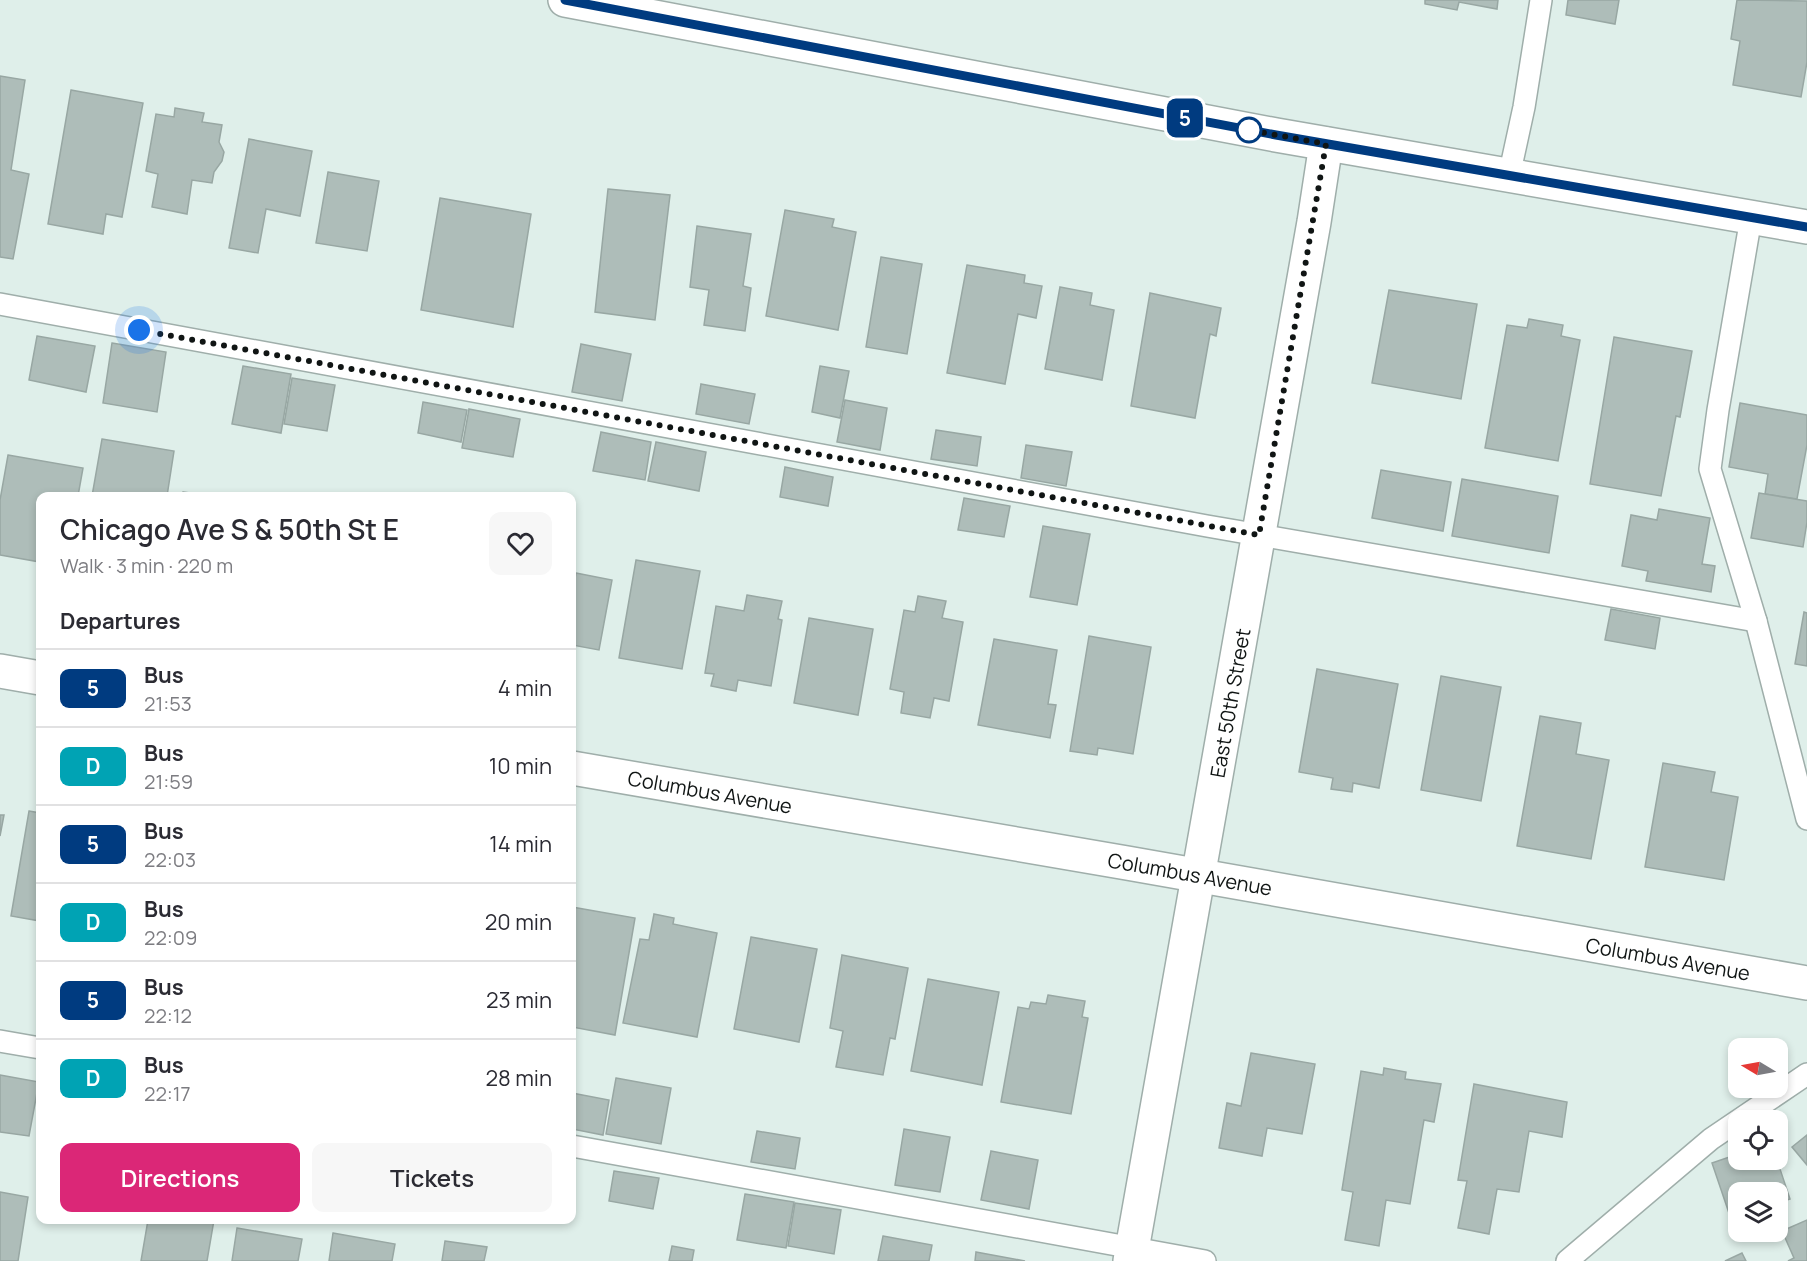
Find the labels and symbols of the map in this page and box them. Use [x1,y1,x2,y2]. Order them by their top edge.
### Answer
line badge: 5 [1166,98,1204,138]
unlabelled marker [1236,117,1262,143]
your location [124,315,154,345]
street label: East 50th Street [1204,626,1256,780]
street label: Columbus Avenue [626,764,794,820]
street label: Columbus Avenue [1106,846,1274,902]
street label: Columbus Avenue [1584,931,1752,987]
north arrow [1728,1038,1788,1098]

